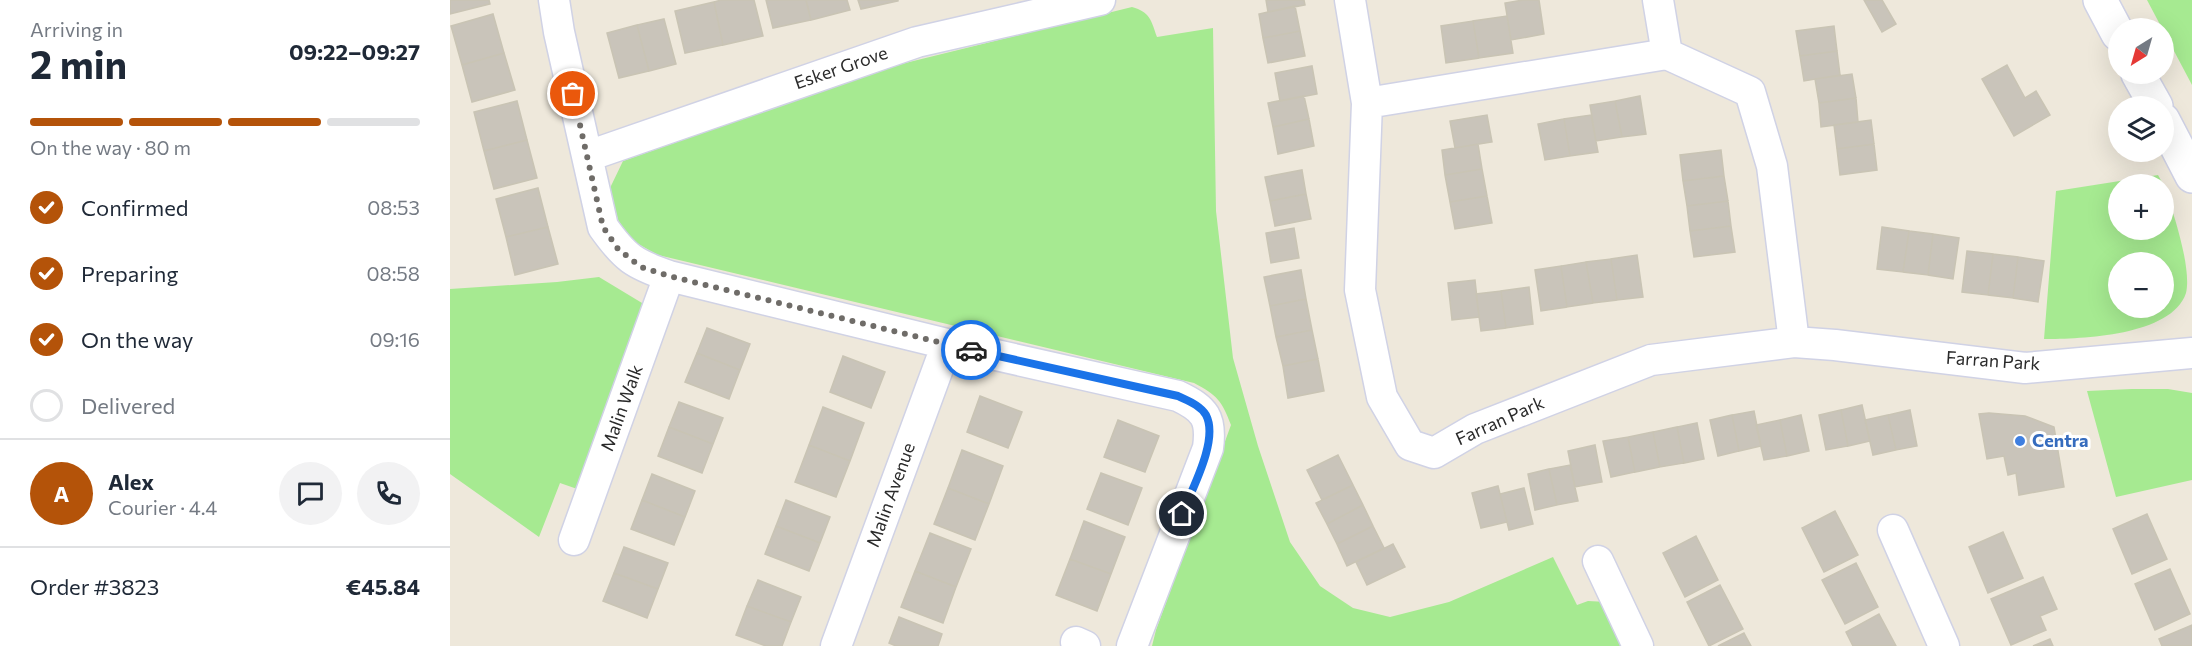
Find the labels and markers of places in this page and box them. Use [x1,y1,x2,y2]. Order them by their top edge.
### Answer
pin [547,68,598,119]
place label: Centra [2032,429,2089,451]
marker: Centra [2013,434,2027,448]
pin [1156,488,1207,539]

